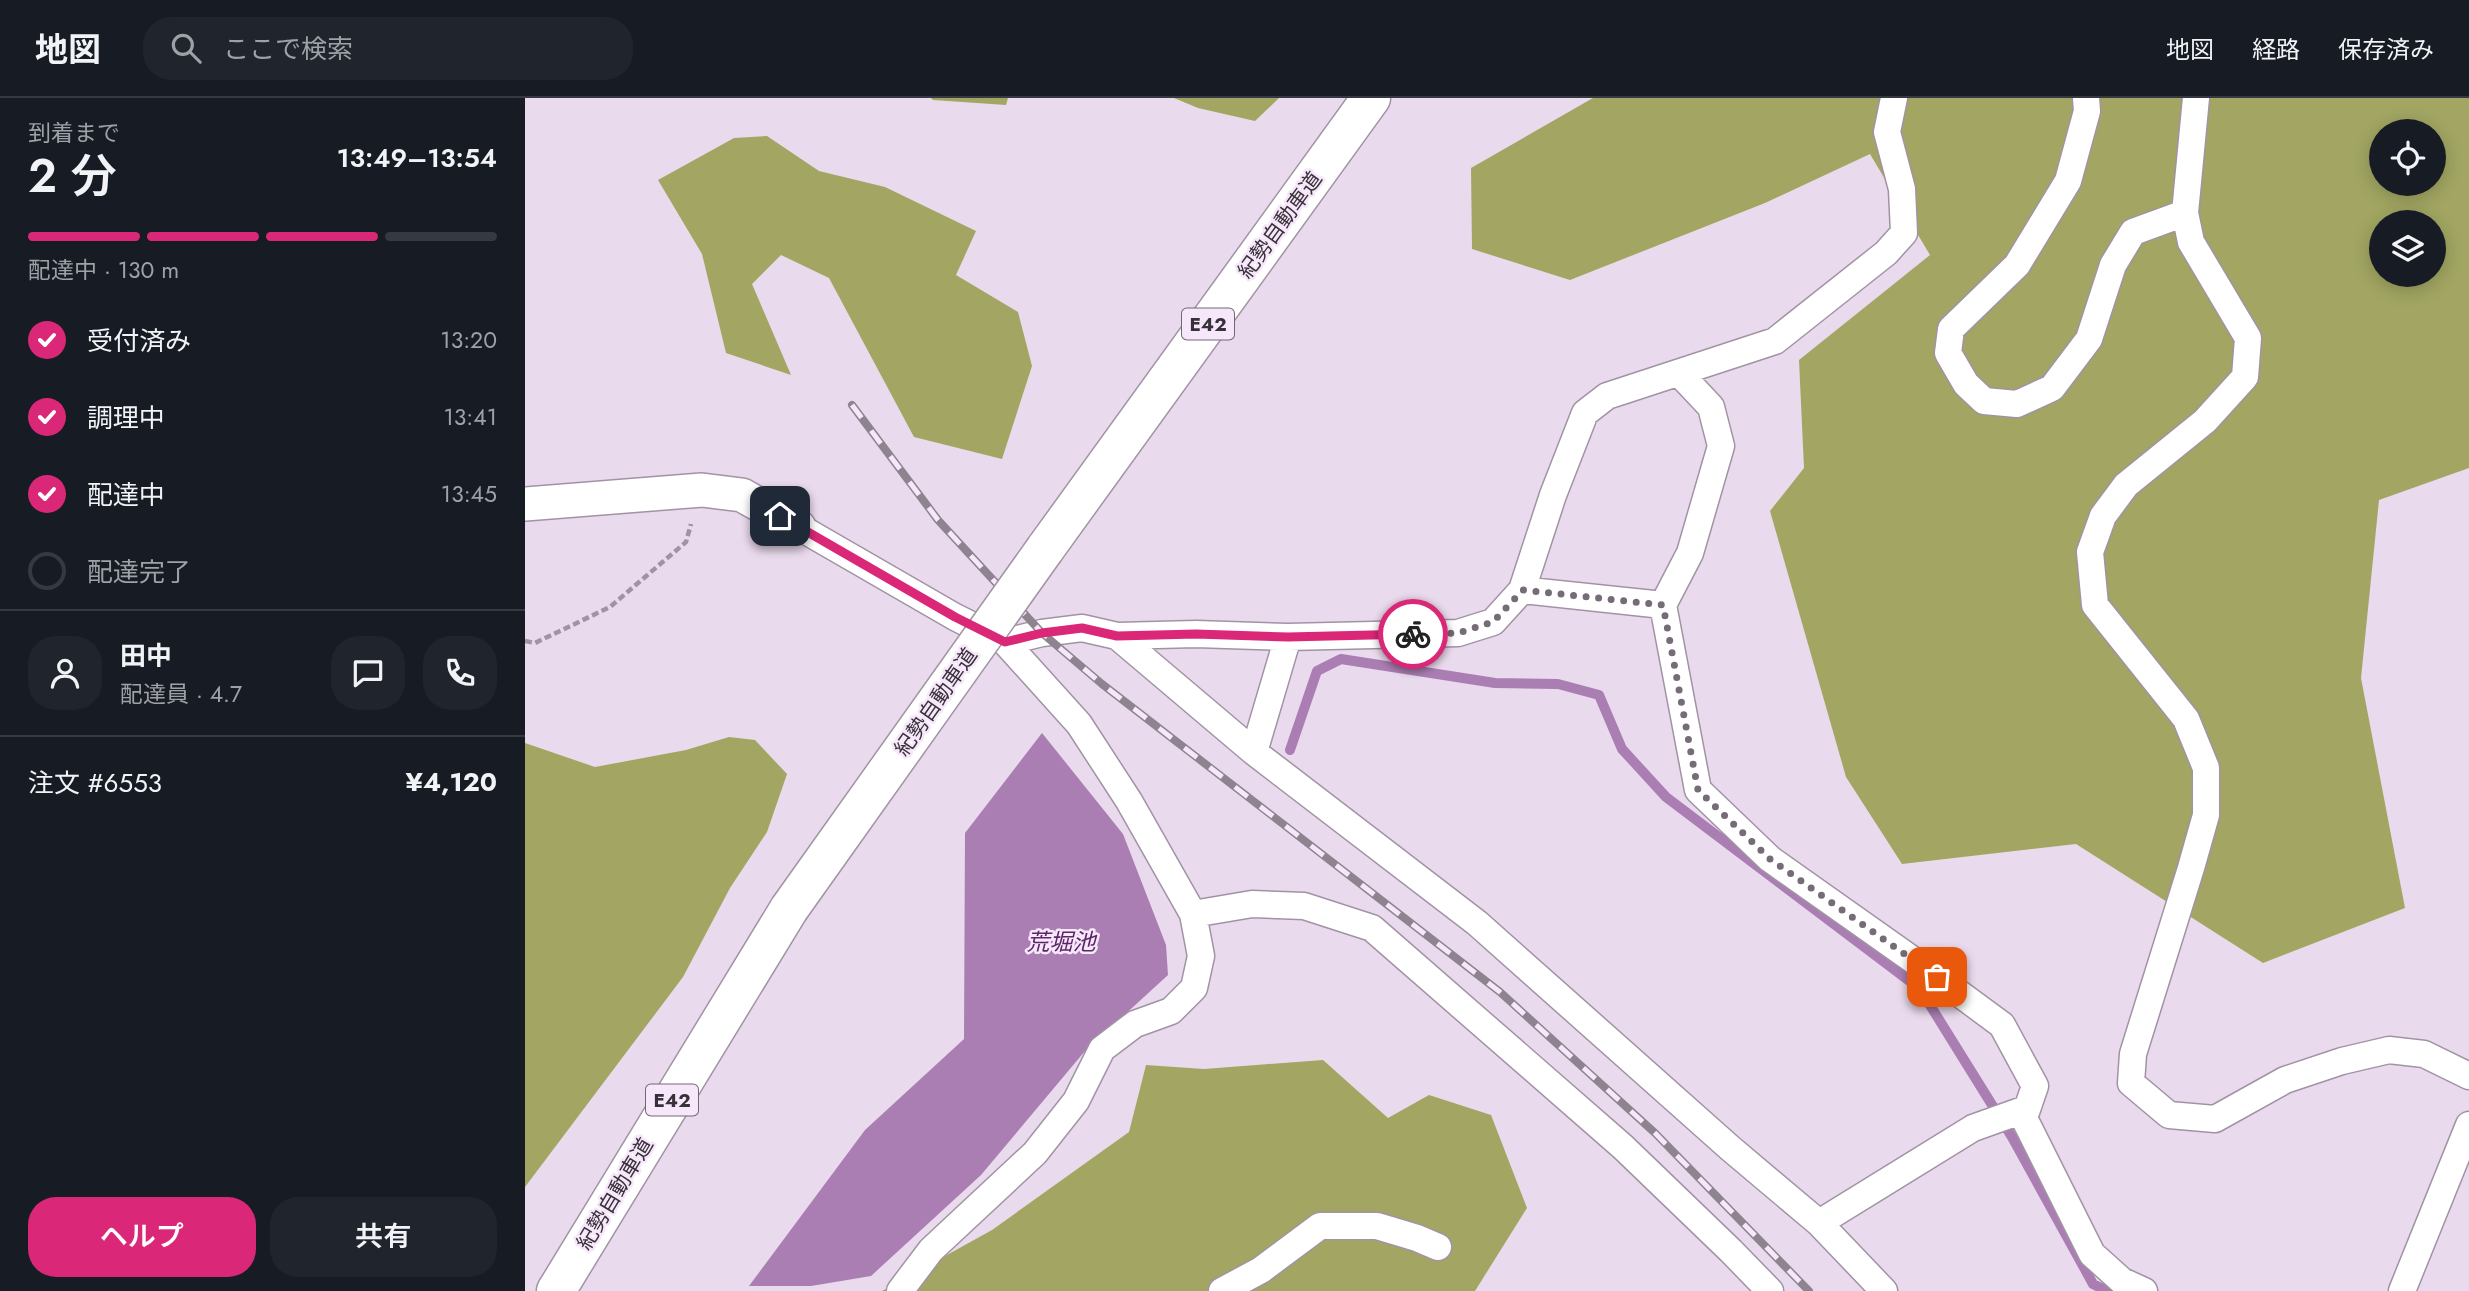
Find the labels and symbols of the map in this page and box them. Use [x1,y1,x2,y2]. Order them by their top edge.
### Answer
street label: 紀勢自動車道 [1231,165,1329,285]
road number: E42 [1182,308,1234,340]
pin [750,486,810,546]
courier [1378,599,1448,669]
street label: 紀勢自動車道 [888,642,984,762]
water label: 荒堀池 [1027,925,1098,959]
pin [1907,947,1967,1007]
road number: E42 [646,1084,698,1116]
street label: 紀勢自動車道 [570,1132,660,1256]

